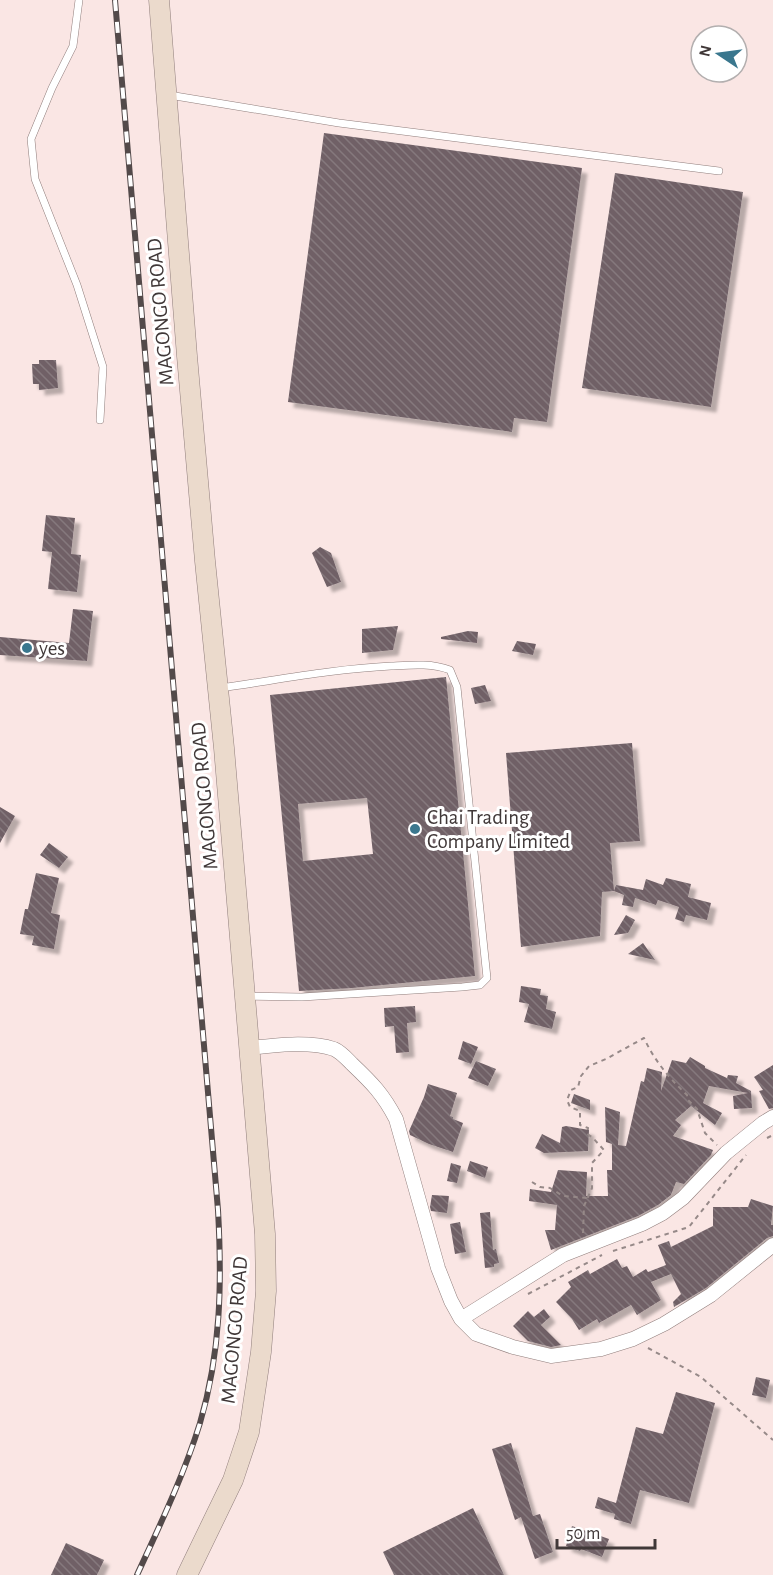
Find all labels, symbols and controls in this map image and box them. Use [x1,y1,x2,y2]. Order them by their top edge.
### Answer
north arrow [689,24,749,84]
text: N [696,44,714,58]
street label: MAGONGO ROAD [144,237,177,387]
place label: yes [38,638,65,659]
marker: yes [20,641,34,655]
street label: MAGONGO ROAD [188,721,221,871]
place label: Chai Trading Company Limited [427,807,570,852]
marker: Chai Trading Company Limited [408,822,422,836]
street label: MAGONGO ROAD [218,1255,251,1405]
scale bar [557,1512,654,1550]
text: 50 m [566,1525,600,1543]

